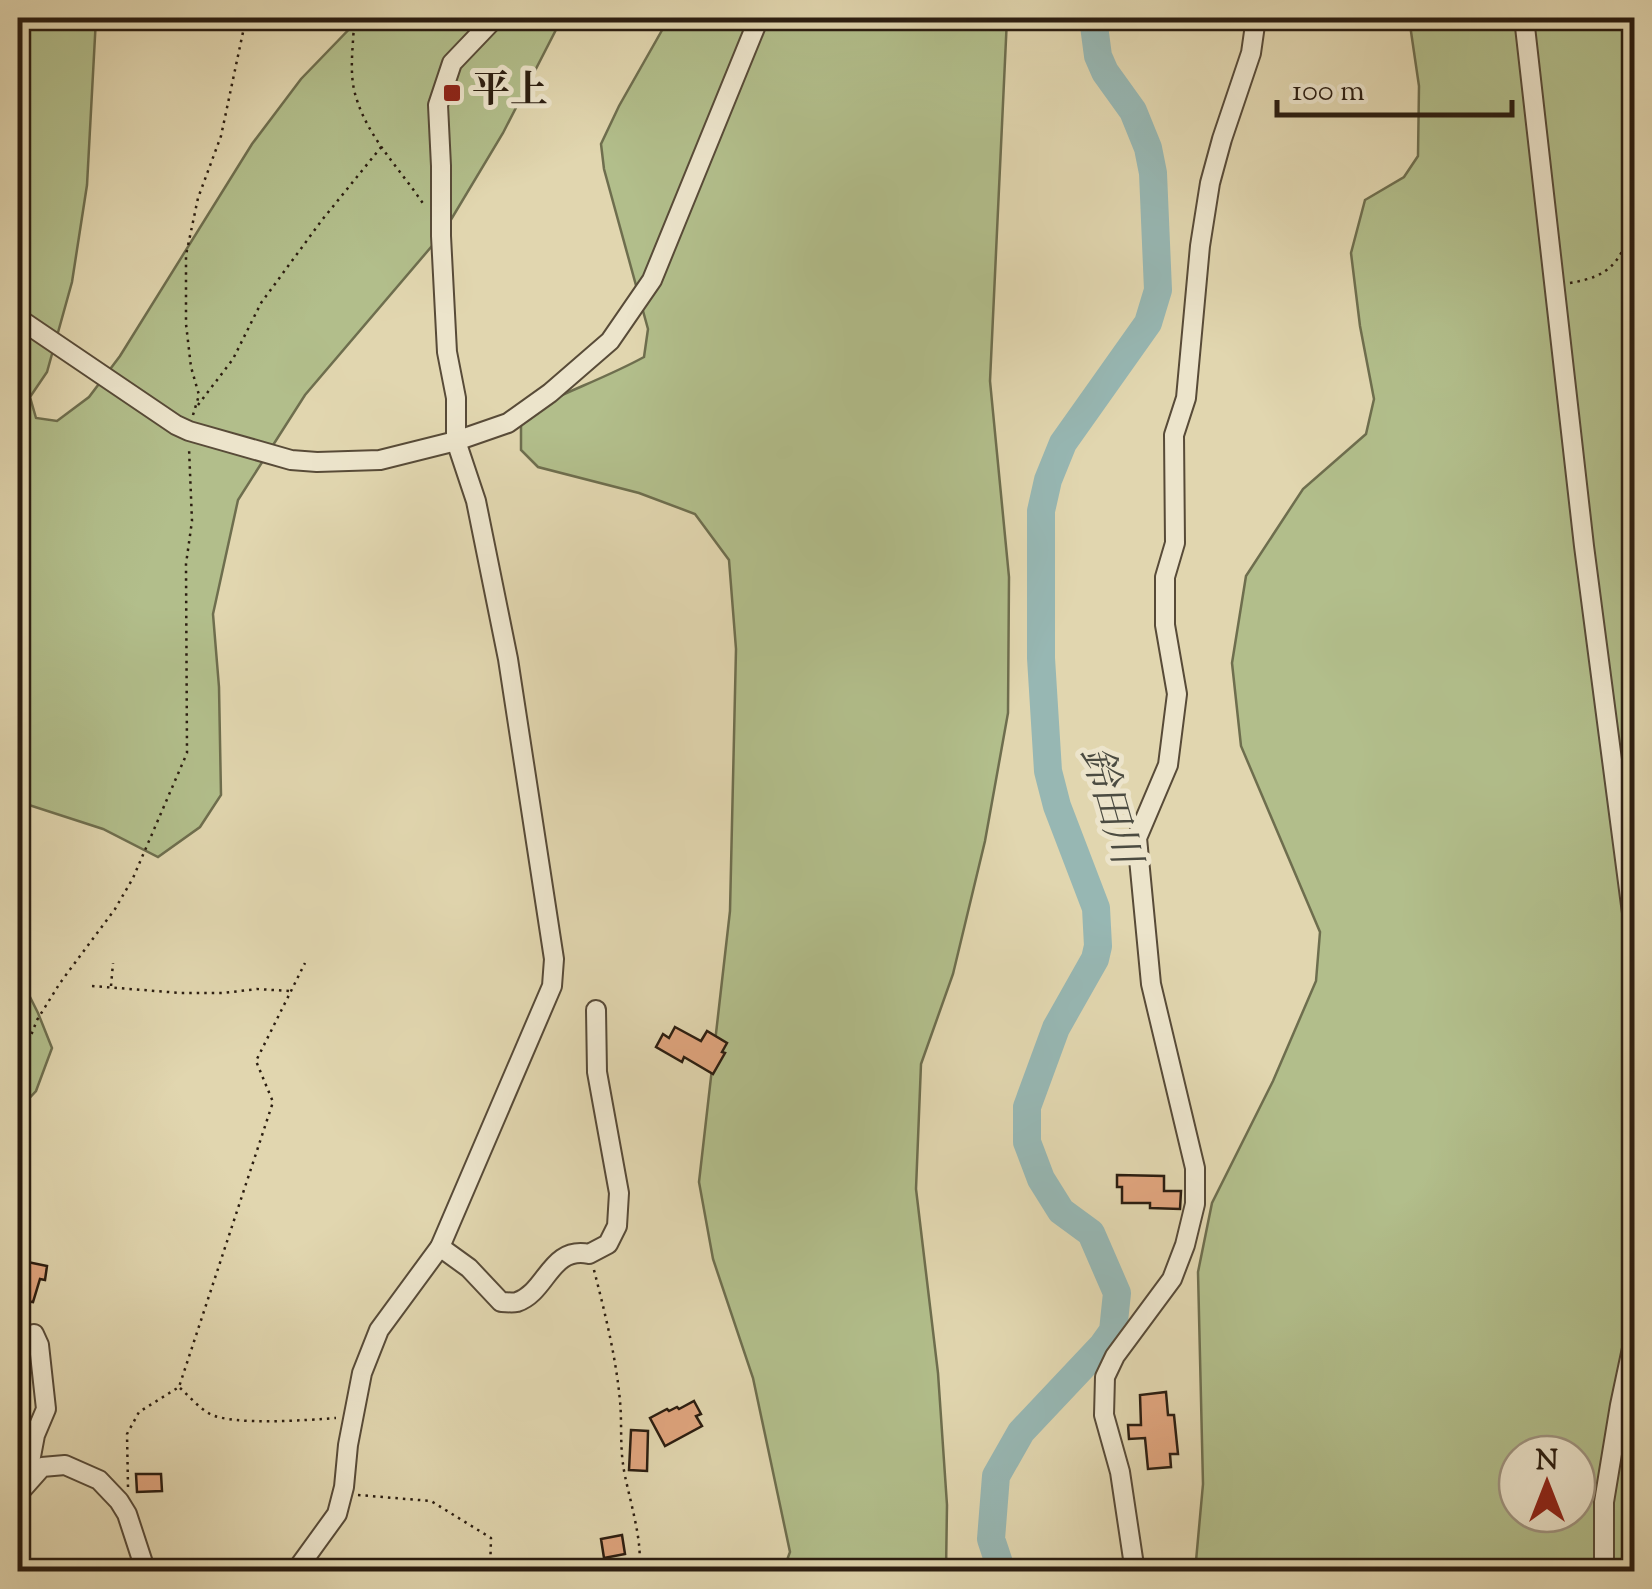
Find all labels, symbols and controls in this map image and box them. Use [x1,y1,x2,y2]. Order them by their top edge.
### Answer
scale bar [1277,55,1512,117]
place label: 平上 [472,66,548,120]
text: 100 m [1292,71,1365,114]
marker: 平上 [441,82,463,104]
water label: 鈴田川 [1064,740,1153,875]
north arrow [1497,1434,1597,1534]
text: N [1536,1442,1558,1482]

